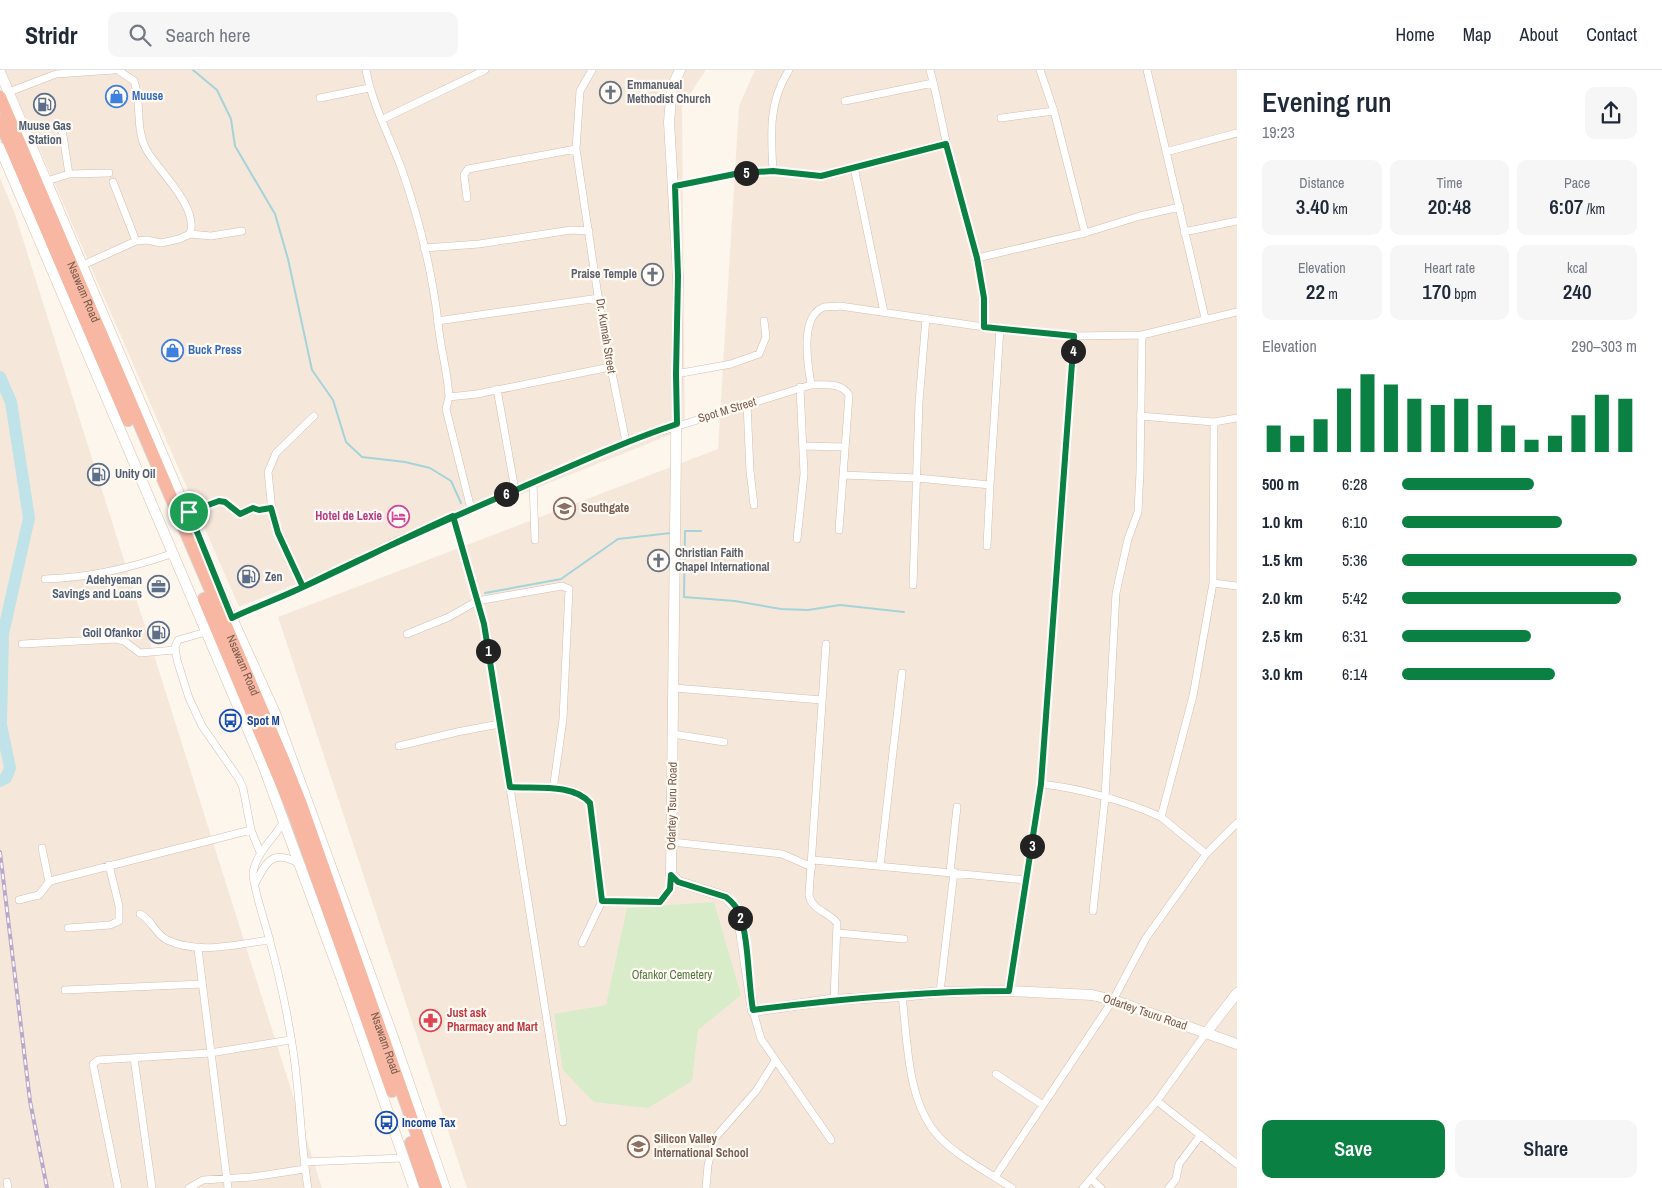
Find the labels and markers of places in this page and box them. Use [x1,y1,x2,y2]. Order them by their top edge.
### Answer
place label: Emmanueal Methodist Church [627,77,711,107]
church icon: Emmanueal Methodist Church [599,80,623,104]
shop icon: Muuse [104,84,128,108]
place label: Muuse [132,88,164,104]
fuel station icon: Muuse Gas Station [33,93,57,117]
place label: Muuse Gas Station [19,118,72,148]
pin: 5 [734,160,758,186]
church icon: Praise Temple [641,262,665,286]
place label: Praise Temple [571,266,638,282]
shop icon: Buck Press [160,338,184,362]
pin: 4 [1060,338,1086,364]
place label: Buck Press [188,342,242,358]
fuel station icon: Unity Oil [87,462,111,486]
place label: Unity Oil [115,466,156,482]
pin: 6 [494,482,518,506]
pin [168,491,210,533]
school or university icon: Southgate [553,496,577,520]
place label: Southgate [581,500,630,516]
hotel icon: Hotel de Lexie [386,504,410,528]
place label: Hotel de Lexie [315,508,383,524]
place label: Christian Faith Chapel International [675,545,770,575]
church icon: Christian Faith Chapel International [647,548,671,572]
fuel station icon: Zen [237,565,261,589]
place label: Zen [265,569,283,585]
place label: Adehyeman Savings and Loans [52,572,143,602]
office icon: Adehyeman Savings and Loans [146,575,170,599]
fuel station icon: Goil Ofankor [146,621,170,645]
place label: Goil Ofankor [82,625,142,641]
pin: 1 [476,638,500,664]
bus stop icon: Spot M [219,709,243,733]
place label: Spot M [247,713,280,729]
pin: 3 [1020,834,1044,858]
pin: 2 [728,906,752,930]
place label: Just ask Pharmacy and Mart [447,1005,539,1035]
pharmacy icon: Just ask Pharmacy and Mart [419,1008,443,1032]
bus stop icon: Income Tax [374,1111,398,1135]
place label: Income Tax [402,1115,456,1131]
place label: Silicon Valley International School [654,1131,749,1161]
school or university icon: Silicon Valley International School [626,1134,650,1158]

